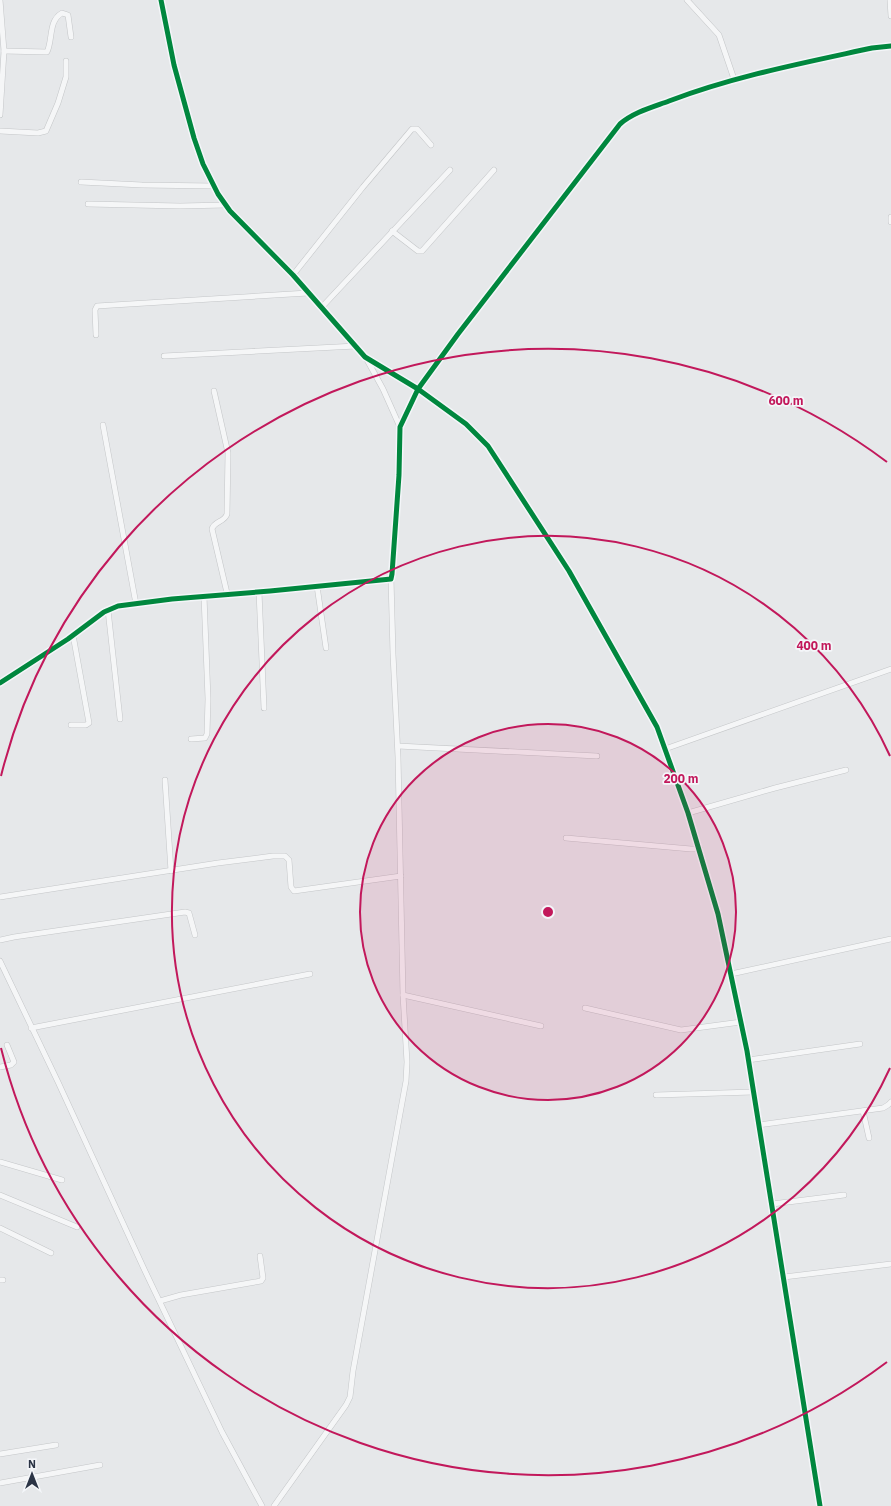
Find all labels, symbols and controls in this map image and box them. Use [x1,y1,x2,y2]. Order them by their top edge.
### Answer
text: 600 m [768,393,804,408]
text: 400 m [796,638,832,653]
text: 200 m [663,771,699,786]
centre of rings [541,905,555,919]
north arrow [12,1454,52,1494]
text: N [28,1457,36,1471]

